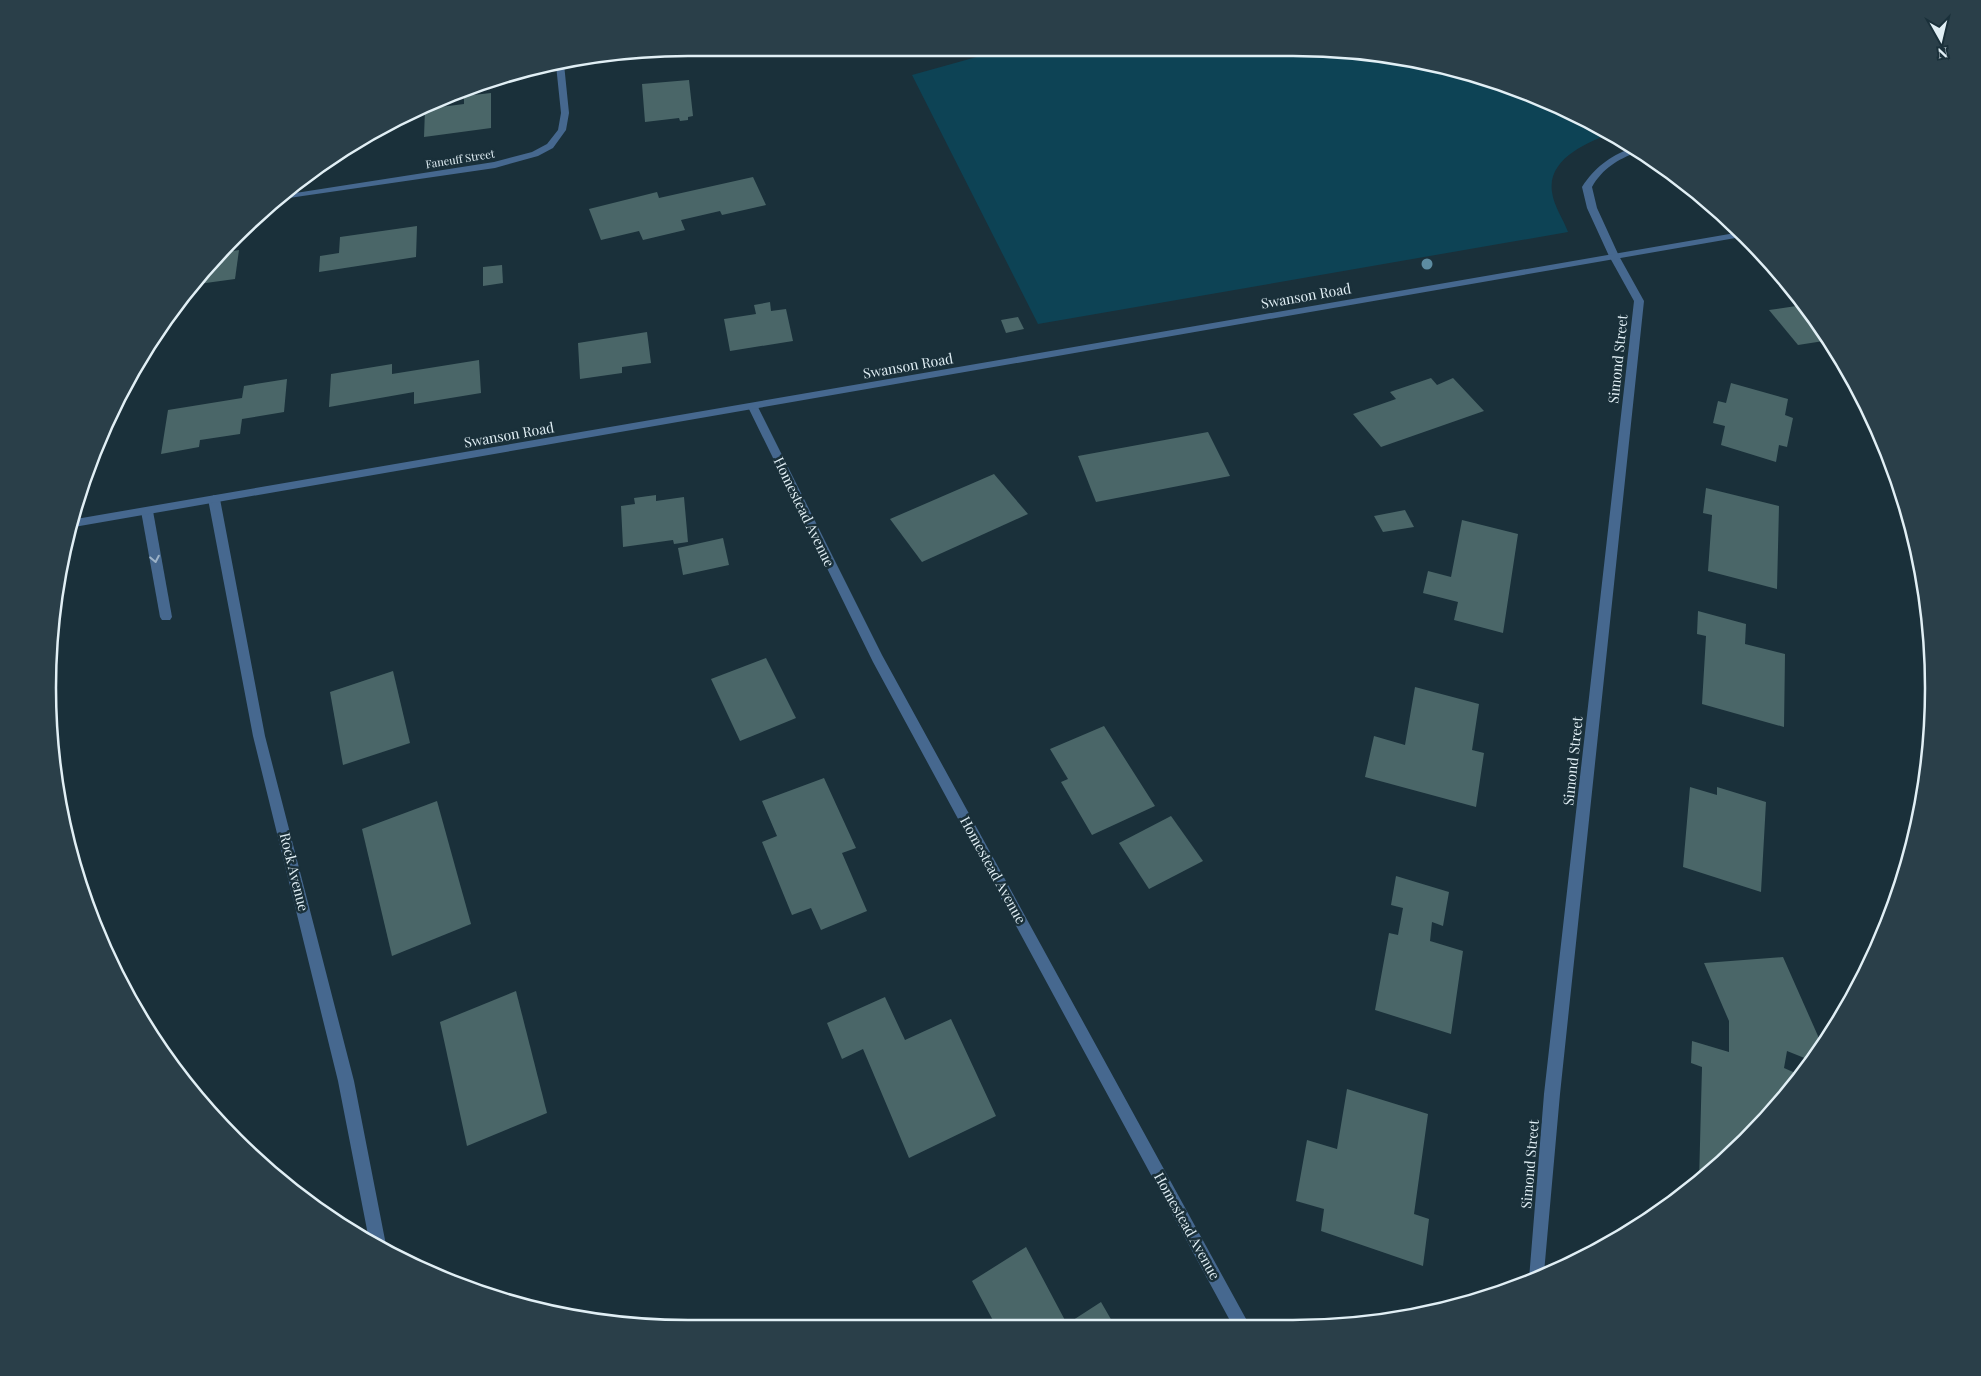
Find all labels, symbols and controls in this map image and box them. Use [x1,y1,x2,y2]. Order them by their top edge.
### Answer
north arrow [1916,15,1966,65]
text: N [1937,43,1949,63]
street label: Faneuff Street [424,146,496,171]
street label: Swanson Road [1259,278,1352,313]
street label: Simond Street [1603,312,1632,404]
street label: Swanson Road [861,348,954,383]
street label: Swanson Road [462,417,555,452]
street label: Homestead Avenue [770,454,839,570]
one-way arrow [150,554,160,563]
street label: Simond Street [1558,714,1587,806]
street label: Homestead Avenue [956,813,1031,927]
street label: Rock Avenue [276,831,313,913]
street label: Simond Street [1516,1118,1543,1209]
street label: Homestead Avenue [1150,1169,1225,1283]

